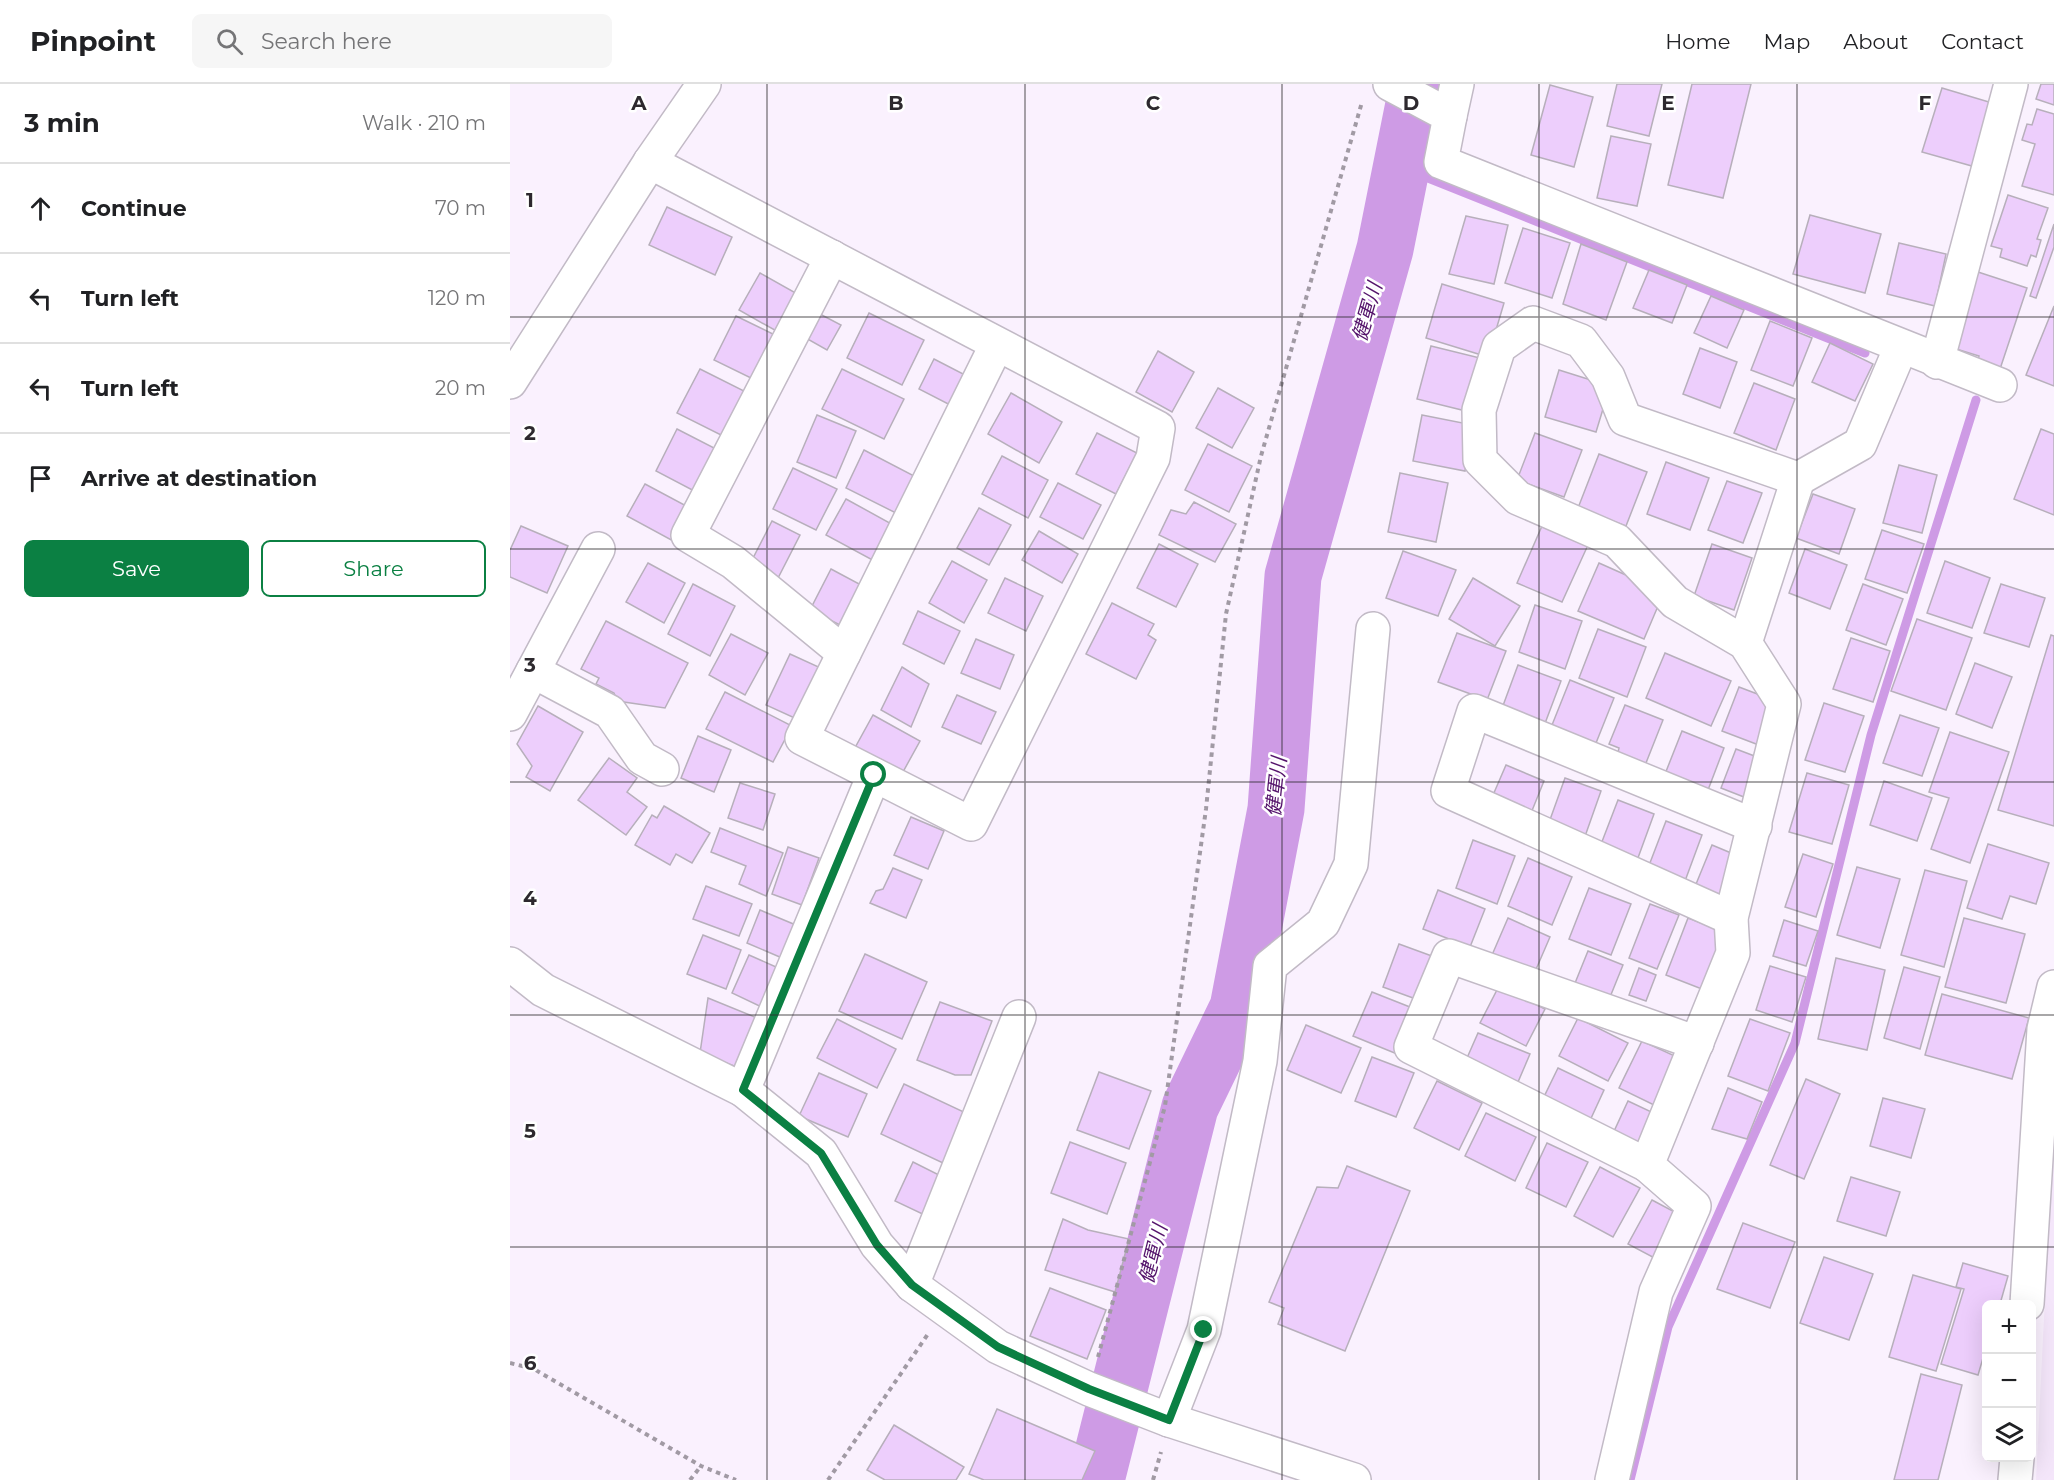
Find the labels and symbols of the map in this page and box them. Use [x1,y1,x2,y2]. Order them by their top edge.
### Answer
text: A [630,91,647,115]
text: B [888,91,904,115]
text: C [1146,91,1161,115]
text: D [1403,91,1419,115]
text: E [1661,91,1675,115]
text: F [1919,91,1932,115]
text: 1 [526,188,534,212]
water label: 健軍川 [1347,278,1387,344]
text: 2 [524,421,536,445]
text: 3 [523,653,536,677]
water label: 健軍川 [1261,754,1291,818]
route start [860,761,886,787]
text: 4 [523,886,537,910]
text: 5 [524,1119,536,1143]
water label: 健軍川 [1134,1220,1172,1286]
route end [1190,1316,1216,1342]
text: 6 [524,1351,537,1375]

